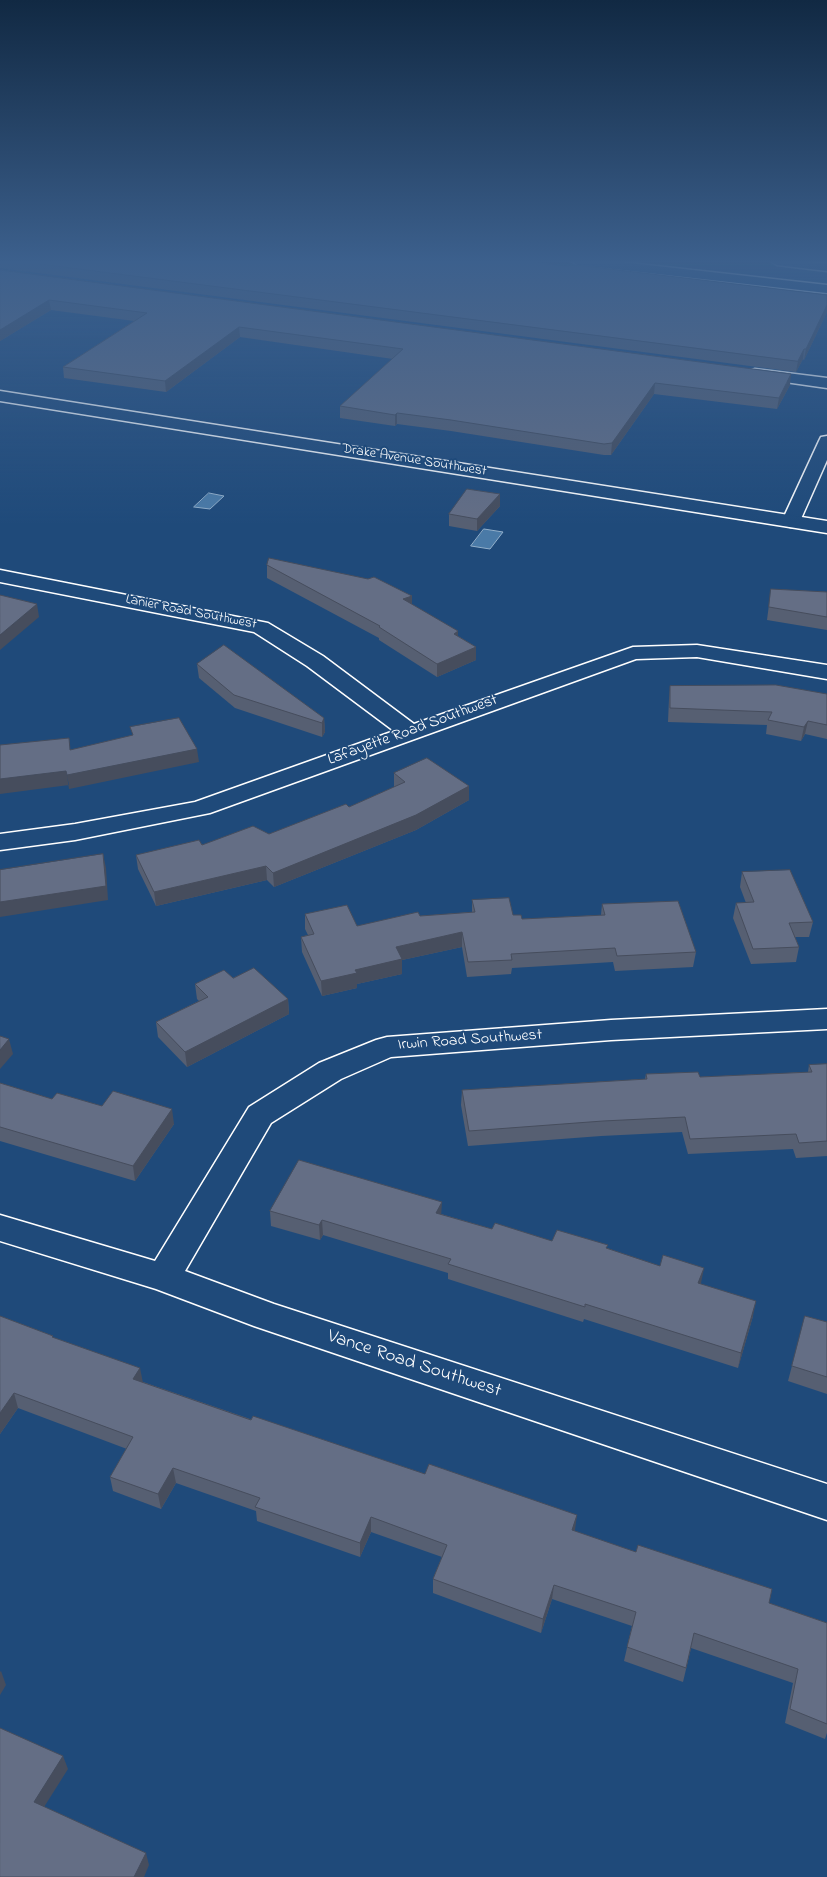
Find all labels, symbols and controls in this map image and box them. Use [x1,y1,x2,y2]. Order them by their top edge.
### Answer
street label: Drake Avenue Southwest [340,441,488,481]
street label: Lanier Road Southwest [124,592,258,634]
street label: Lafayette Road Southwest [325,691,501,771]
street label: Irwin Road Southwest [397,1026,543,1056]
street label: Vance Road Southwest [324,1326,504,1404]

